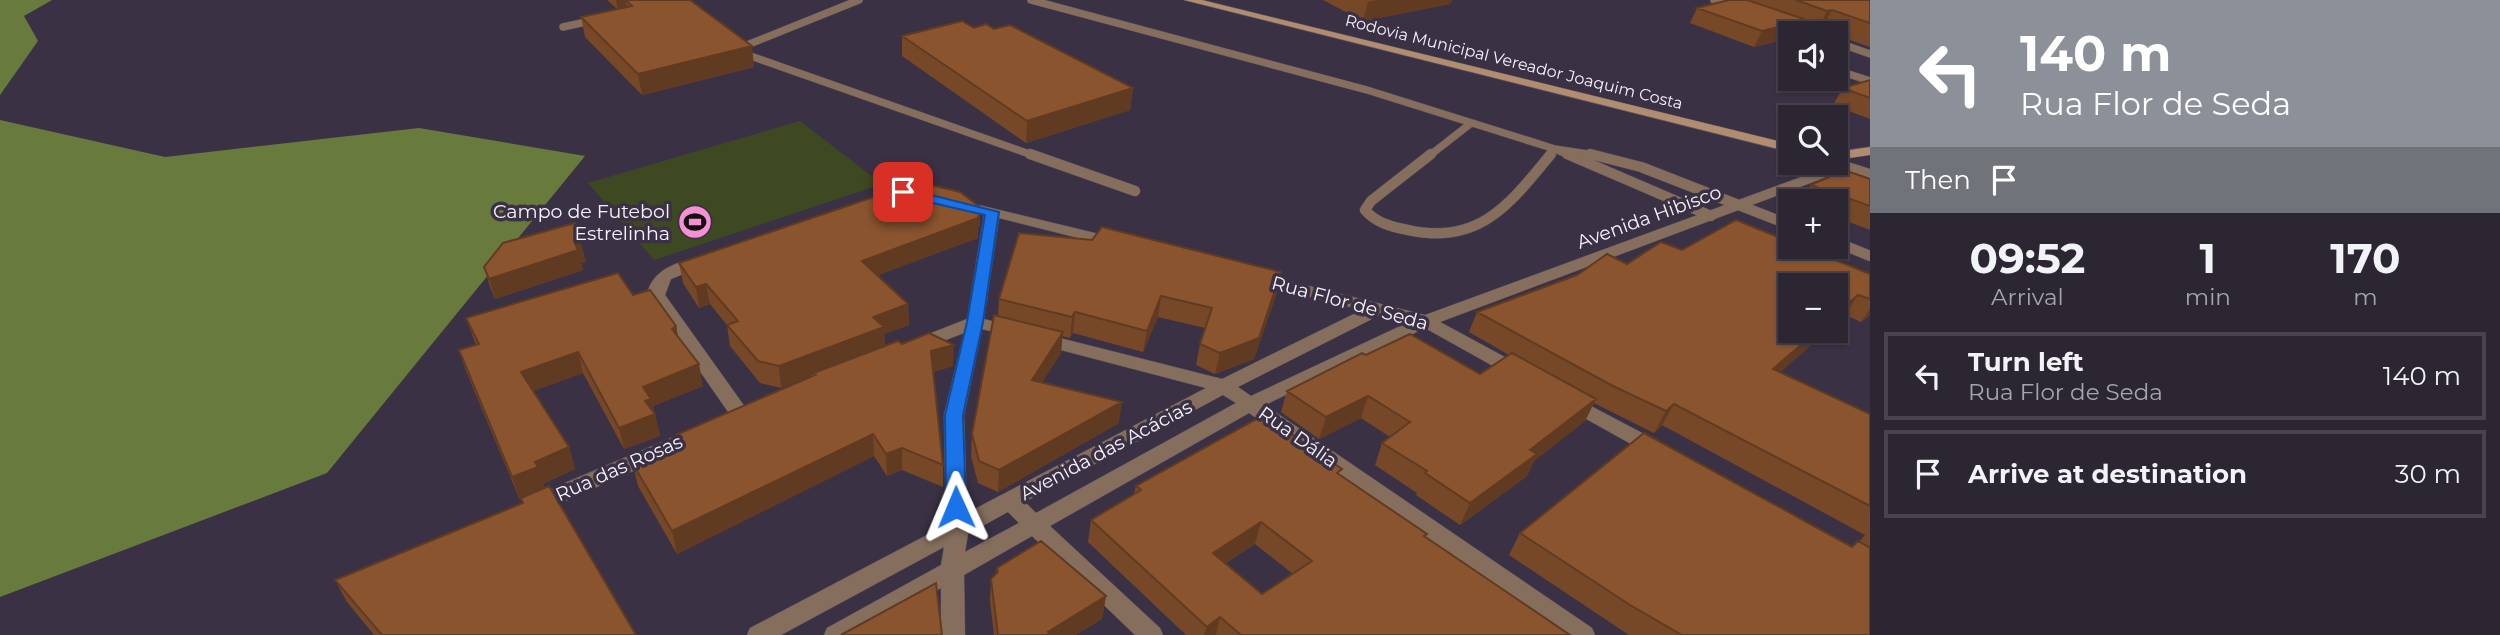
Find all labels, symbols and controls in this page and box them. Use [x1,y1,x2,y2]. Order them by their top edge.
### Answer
street label: Rodovia Municipal Vereador Joaquim Costa [1343,11,1685,113]
map controls [1778,21,1848,343]
button: sound [1778,21,1848,91]
text: 140 m [2020,24,2172,83]
icon: left [1905,28,1996,119]
text: Rua Flor de Seda [2020,84,2291,123]
button: search [1778,105,1848,175]
icon: arrive [1985,161,2023,199]
pin [873,162,933,222]
text: Then [1905,164,1971,196]
icon: arrive [884,173,922,211]
street label: Avenida Hibisco [1574,180,1724,254]
button: + [1778,189,1848,259]
place label: Campo de Futebol Estrelinha [493,200,670,245]
sports icon: Campo de Futebol Estrelinha [676,203,714,241]
text: 09:52 [1969,232,2085,284]
text: 1 [2200,232,2216,284]
text: 170 [2330,232,2401,284]
street label: Rua Flor de Seda [1269,271,1431,335]
button: − [1778,273,1848,343]
text: Arrival [1991,283,2064,311]
text: min [2185,283,2231,311]
text: m [2353,283,2378,311]
text: Turn left [1968,346,2084,378]
icon: left [1909,357,1947,395]
text: 140 m [2383,360,2461,392]
text: Rua Flor de Seda [1968,378,2163,406]
street label: Avenida das Acácias [1016,395,1196,505]
street label: Rua Dália [1254,401,1342,473]
street label: Rua das Rosas [552,430,686,506]
icon: arrive [1909,455,1947,493]
text: Arrive at destination [1968,458,2247,490]
text: 30 m [2395,458,2461,490]
position arrow [919,470,993,544]

